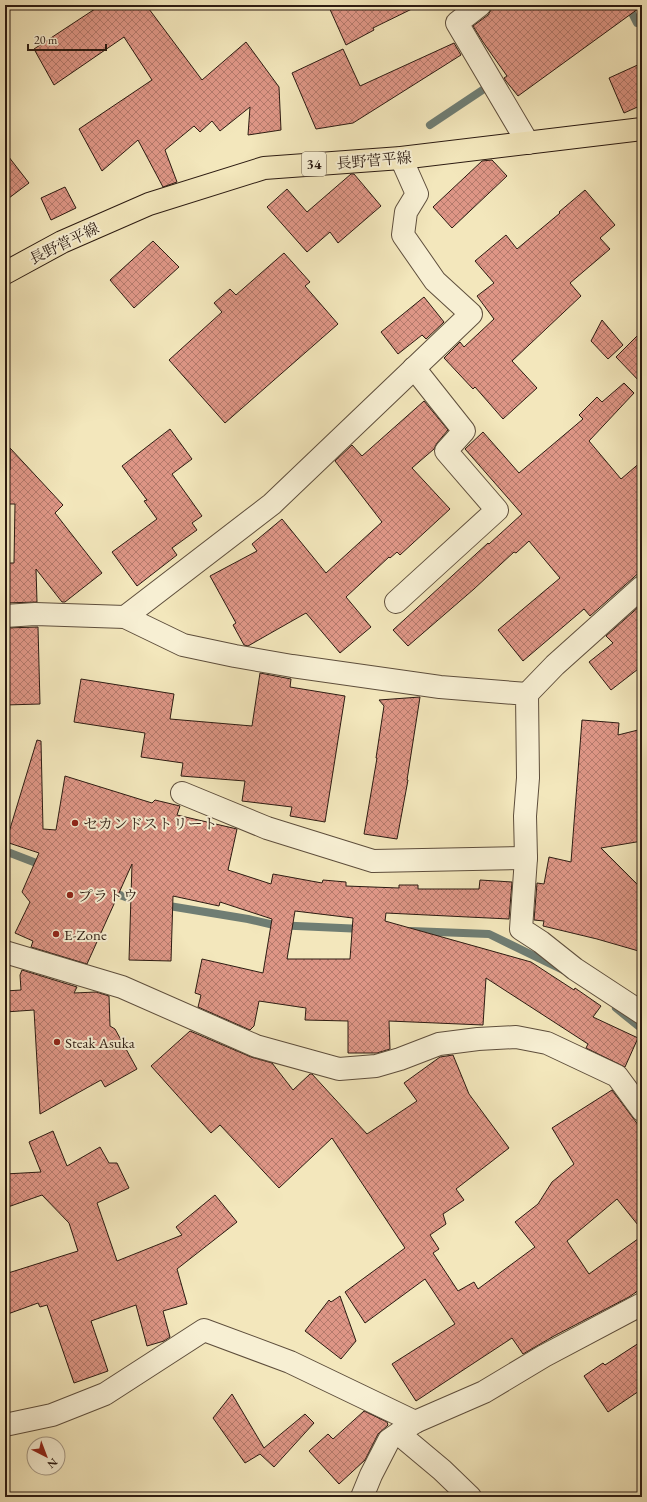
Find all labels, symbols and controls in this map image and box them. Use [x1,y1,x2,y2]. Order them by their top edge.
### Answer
scale bar [28,26,106,52]
text: 20 m [34,32,58,48]
street label: 長野菅平線 [336,147,412,173]
road number: 34 [302,152,326,176]
street label: 長野菅平線 [26,218,102,268]
place label: セカンドストリート [83,814,218,833]
marker: セカンドストリート [70,818,80,828]
place label: プラトウ [78,886,138,905]
marker: プラトウ [65,890,75,900]
place label: E-Zone [64,925,107,944]
marker: E-Zone [51,929,61,939]
place label: Steak Asuka [65,1033,135,1052]
marker: Steak Asuka [52,1037,62,1047]
north arrow [26,1436,66,1476]
text: N [45,1455,61,1472]

